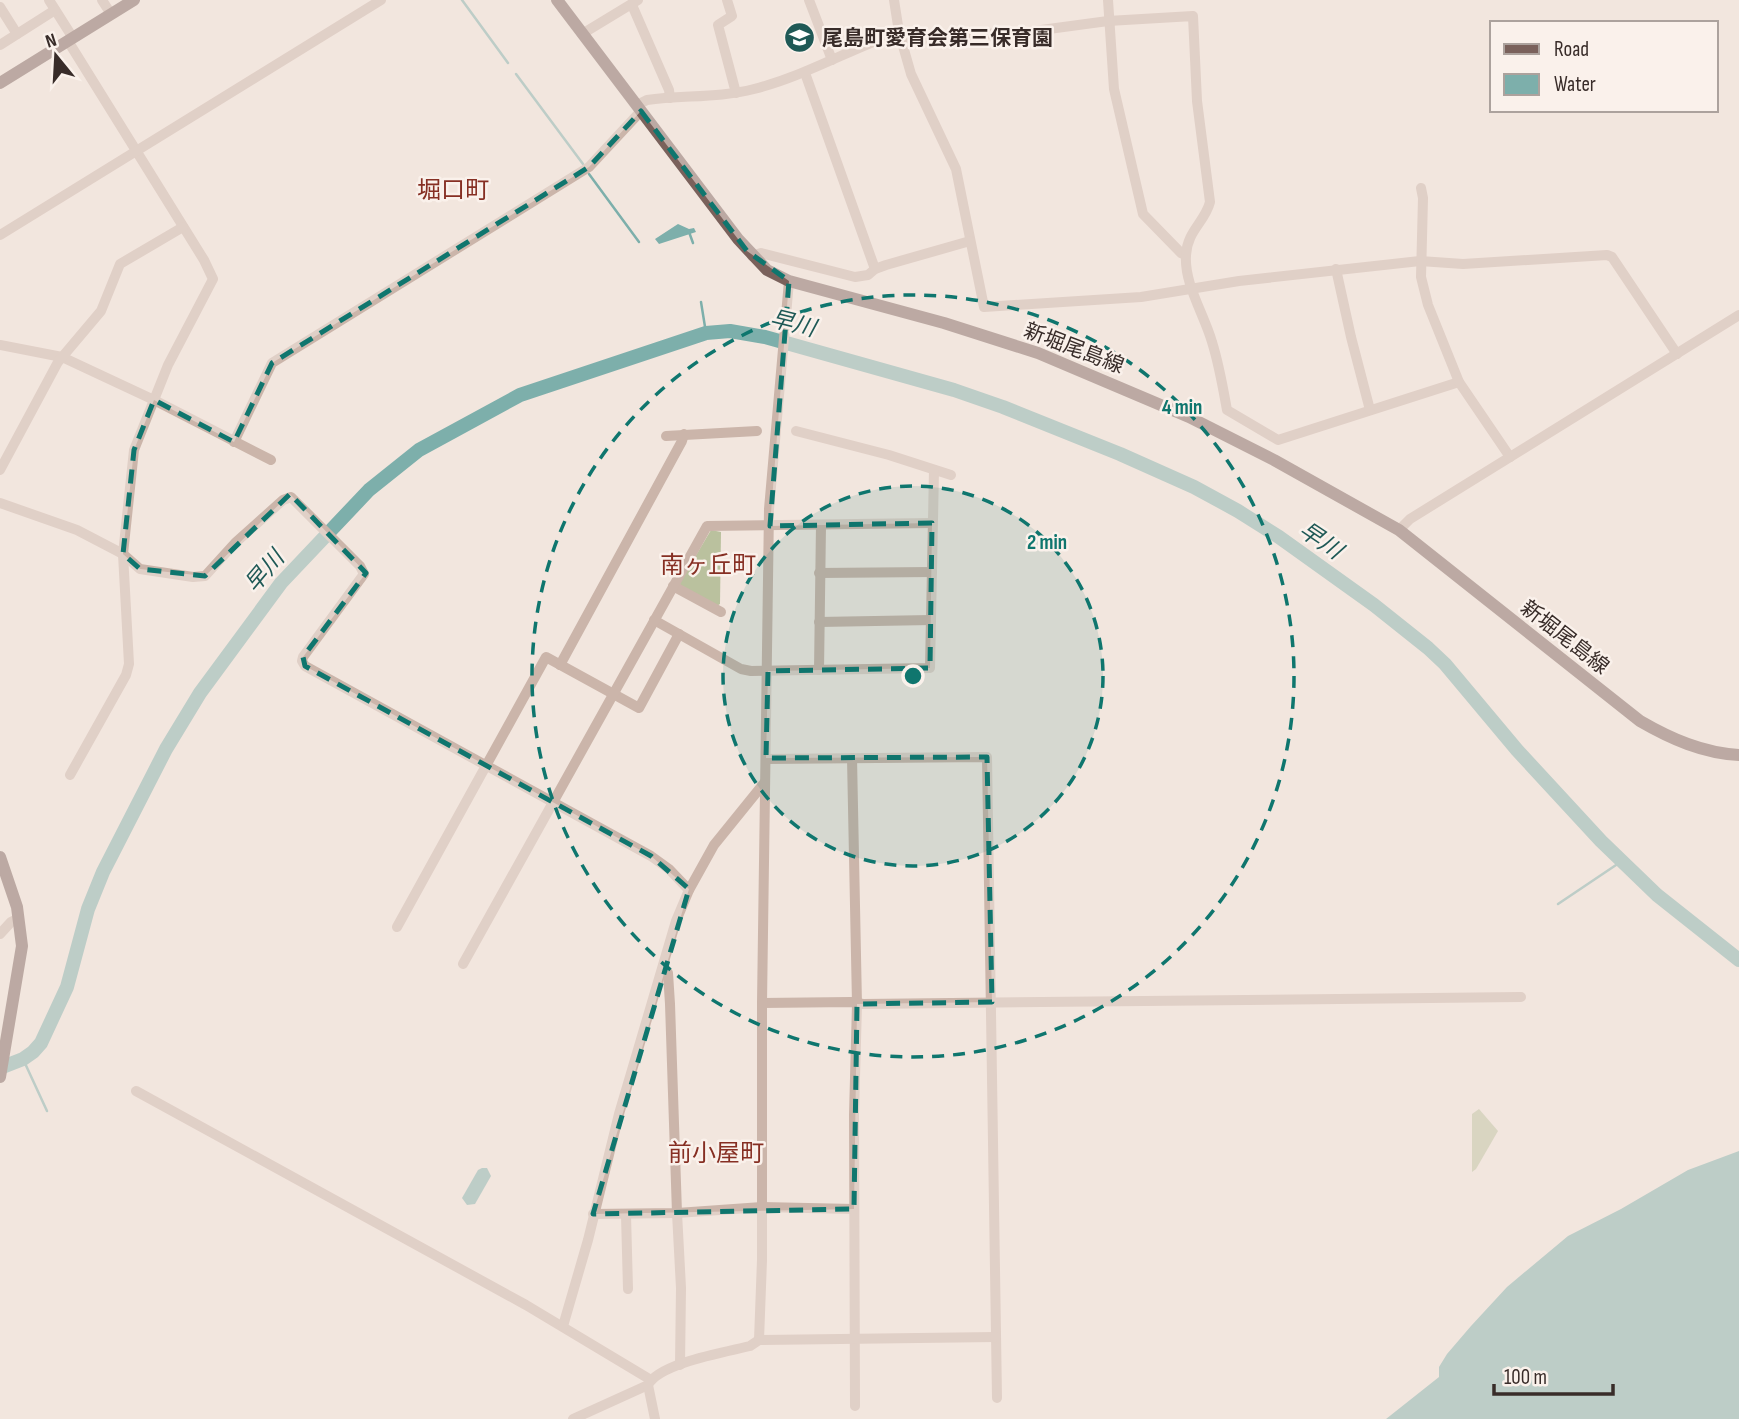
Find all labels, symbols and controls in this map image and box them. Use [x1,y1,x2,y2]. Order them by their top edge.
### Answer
north arrow [21,21,91,91]
school or university icon: 尾島町愛育会第三保育園 [782,21,816,55]
legend [1490,21,1718,112]
place label: 尾島町愛育会第三保育園 [822,26,1053,51]
text: N [43,29,60,54]
text: Road [1554,37,1589,62]
text: Water [1554,72,1596,97]
district label: 堀口町 [417,176,489,205]
water label: 早川 [767,305,821,344]
street label: 新堀尾島線 [1020,318,1127,379]
text: 4 min [1162,395,1202,420]
water label: 早川 [1294,516,1350,567]
text: 2 min [1027,530,1067,555]
water label: 早川 [239,543,292,598]
district label: 南ヶ丘町 [660,551,756,580]
street label: 新堀尾島線 [1516,595,1614,680]
centre of rings [901,664,925,688]
district label: 前小屋町 [668,1139,764,1168]
scale bar [1494,1352,1613,1396]
text: 100 m [1504,1365,1547,1390]

